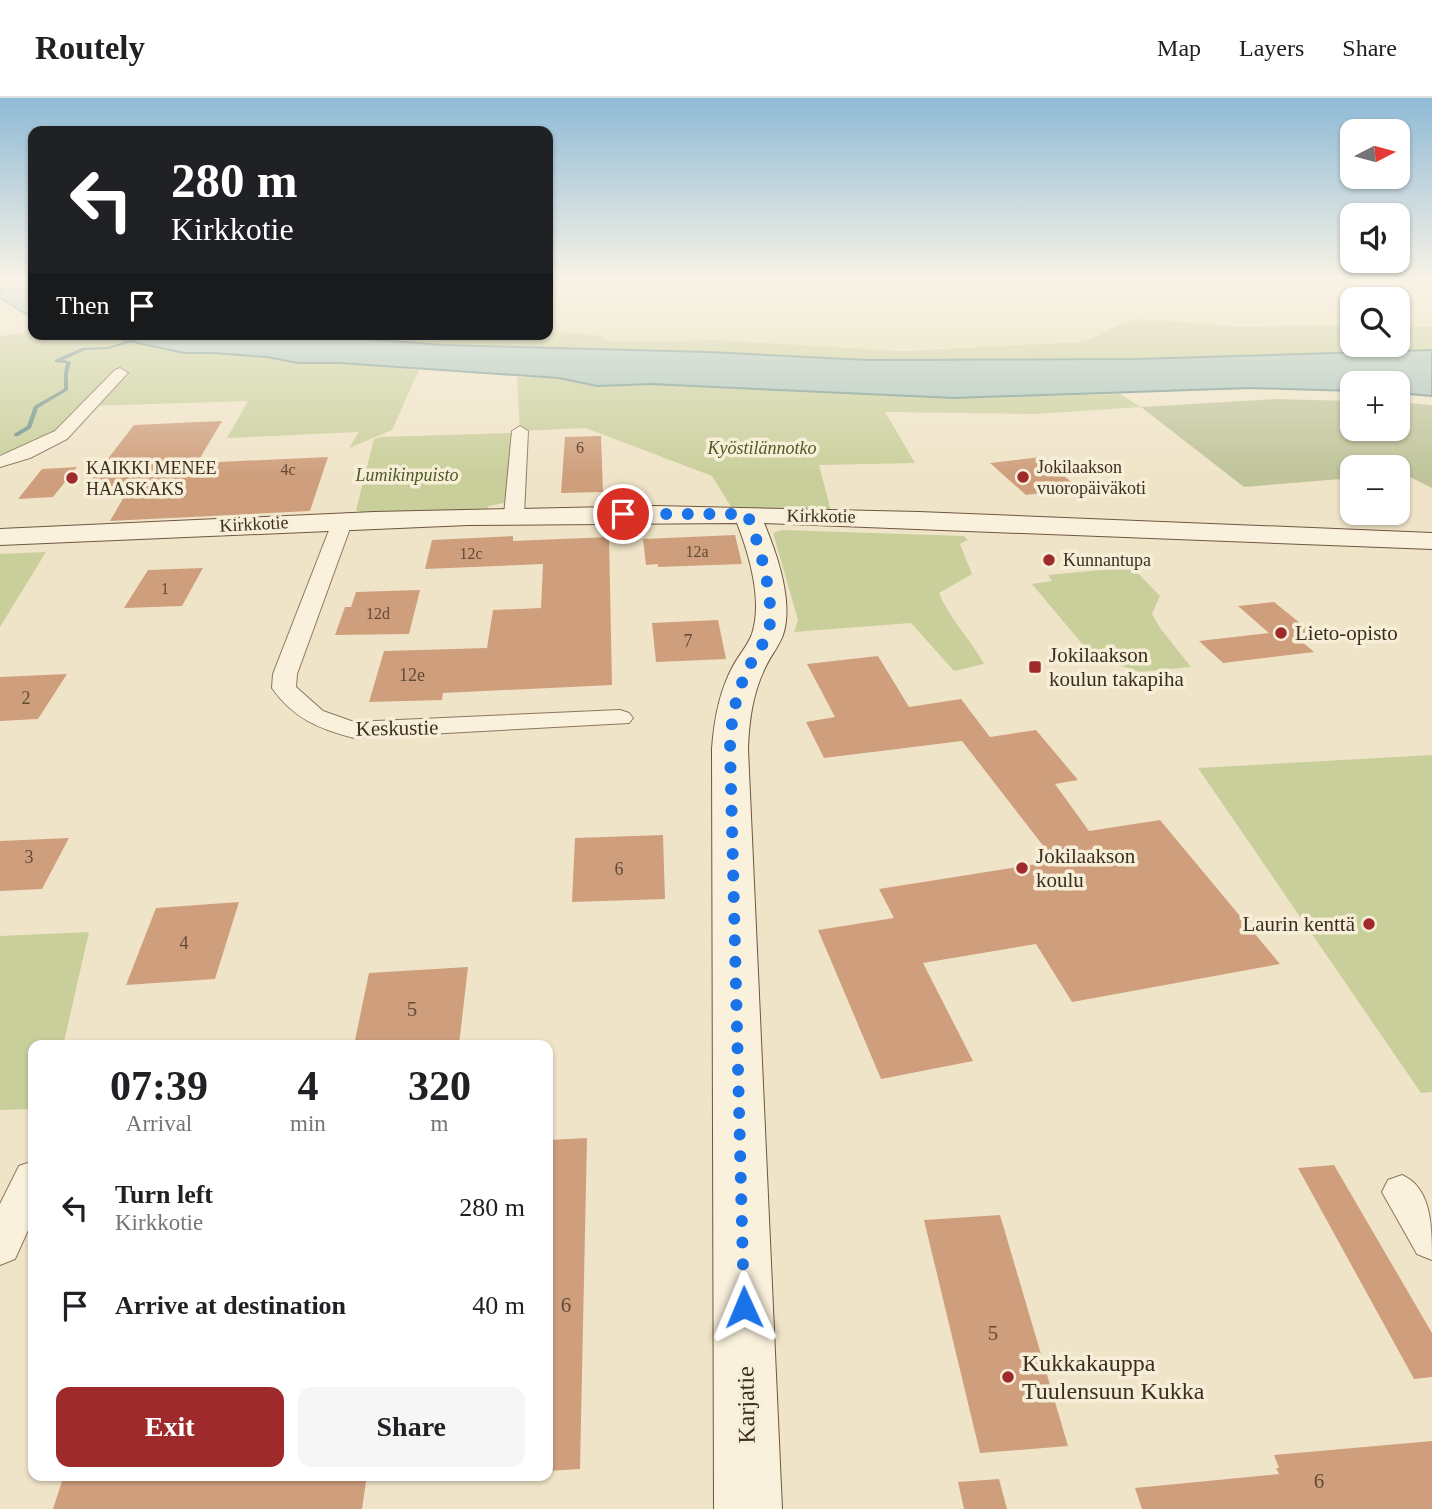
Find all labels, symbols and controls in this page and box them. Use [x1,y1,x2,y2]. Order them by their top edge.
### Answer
text: Routely [35,30,145,66]
text: Map [1157,35,1201,61]
text: Layers [1239,35,1304,61]
text: Share [1342,35,1397,61]
north arrow [1340,119,1410,189]
map controls [1340,119,1410,525]
text: 280 m [171,153,298,208]
icon: left [56,154,147,245]
button: sound [1340,203,1410,273]
text: Kirkkotie [171,211,294,247]
icon: arrive [123,287,161,325]
button: search [1340,287,1410,357]
text: Then [56,291,109,320]
button: + [1340,371,1410,441]
park label: Kyöstilännotko [707,438,817,458]
house number: 6 [576,439,584,456]
button: − [1340,455,1410,525]
place label: Jokilaakson vuoropäiväkoti [1037,457,1146,498]
place label: KAIKKI MENEE HAASKAKS [86,458,216,499]
house number: 4c [280,461,296,478]
park label: Lumikinpuisto [354,465,459,485]
marker: Jokilaakson vuoropäiväkoti [1015,469,1031,485]
marker: KAIKKI MENEE HAASKAKS [64,470,80,486]
pin [593,484,653,544]
icon: arrive [604,495,642,533]
street label: Kirkkotie [786,505,856,527]
street label: Kirkkotie [219,512,289,536]
house number: 12a [685,543,709,560]
house number: 12c [459,545,483,562]
place label: Kunnantupa [1063,550,1151,570]
marker: Kunnantupa [1041,552,1057,568]
house number: 1 [161,580,169,597]
house number: 12d [366,605,390,622]
place label: Lieto-opisto [1295,621,1398,645]
marker: Lieto-opisto [1273,625,1289,641]
house number: 7 [684,631,693,651]
place label: Jokilaakson koulun takapiha [1049,643,1184,691]
marker: Jokilaakson koulun takapiha [1027,659,1043,675]
house number: 12e [399,665,425,685]
house number: 2 [22,688,31,708]
street label: Keskustie [355,715,439,741]
place label: Jokilaakson koulu [1036,844,1136,892]
house number: 3 [25,847,34,867]
house number: 6 [615,859,624,879]
marker: Jokilaakson koulu [1014,860,1030,876]
place label: Laurin kenttä [1242,912,1356,936]
marker: Laurin kenttä [1361,916,1377,932]
house number: 4 [180,933,189,953]
house number: 5 [407,997,417,1021]
text: 07:39 [110,1063,208,1109]
text: 4 [297,1063,318,1109]
text: 320 [408,1063,471,1109]
text: Arrival [126,1111,192,1136]
text: min [290,1111,326,1136]
text: m [430,1111,448,1136]
text: Turn left [115,1180,213,1209]
icon: left [56,1189,94,1227]
text: 280 m [459,1193,525,1222]
text: Kirkkotie [115,1210,203,1235]
position arrow [707,1270,781,1344]
icon: arrive [56,1287,94,1325]
text: Arrive at destination [115,1291,346,1320]
text: 40 m [472,1291,525,1320]
house number: 6 [561,1293,571,1317]
house number: 5 [988,1321,998,1345]
place label: Kukkakauppa Tuulensuun Kukka [1022,1350,1205,1404]
street label: Karjatie [732,1366,760,1444]
marker: Kukkakauppa Tuulensuun Kukka [1000,1369,1016,1385]
button: Exit [56,1387,284,1467]
button: Share [298,1387,525,1467]
house number: 6 [1314,1469,1324,1493]

